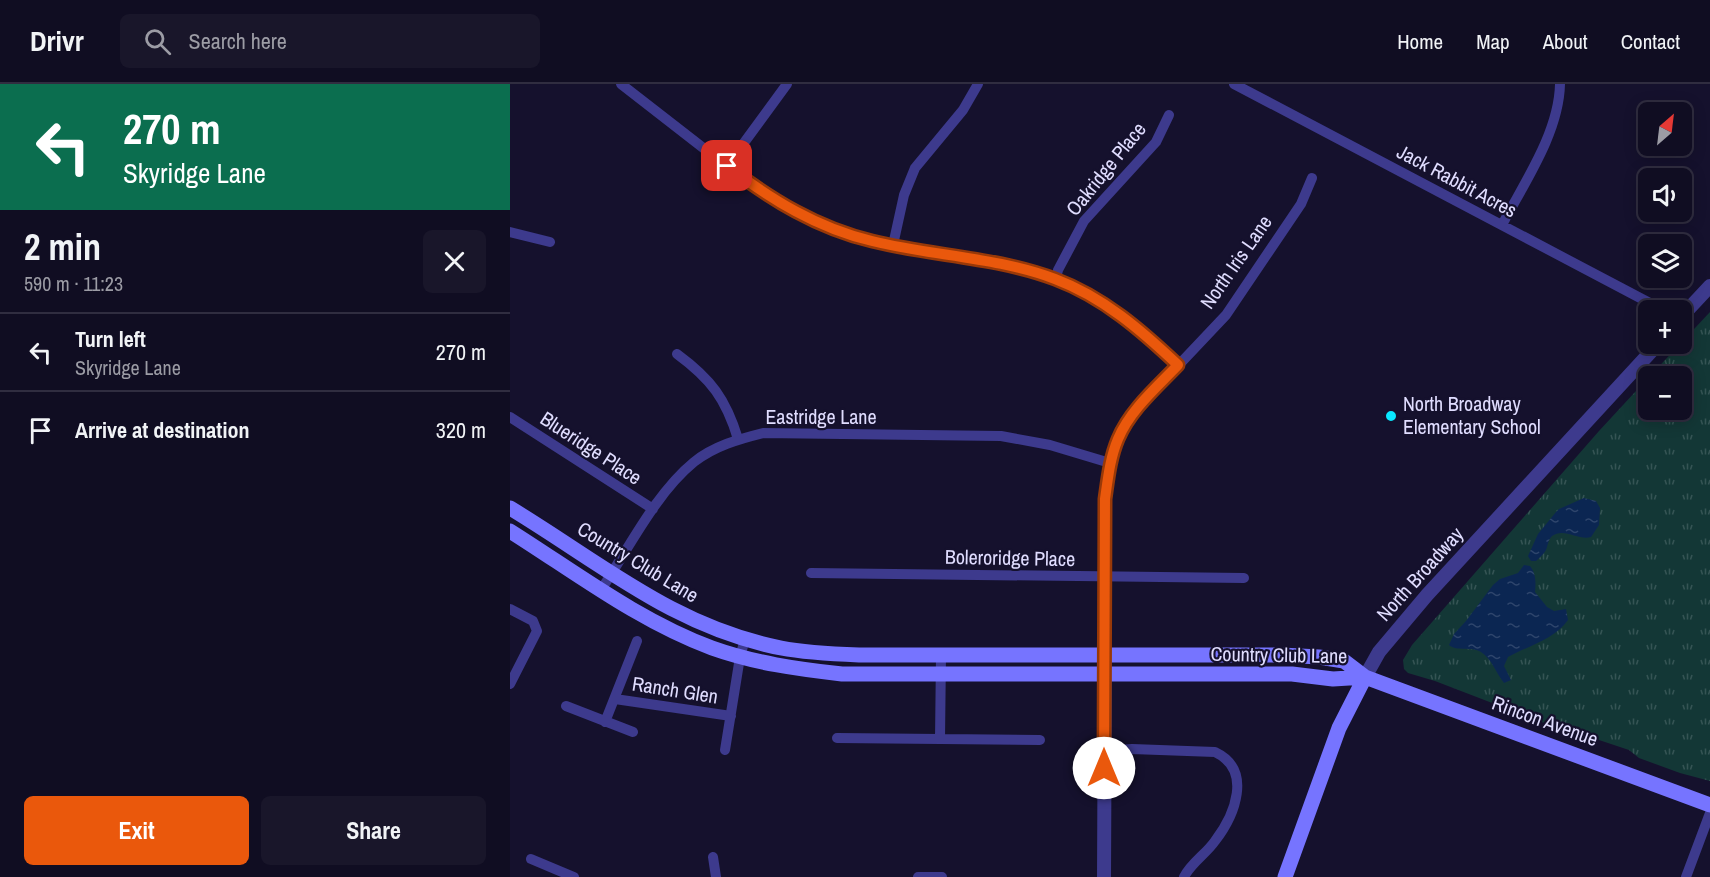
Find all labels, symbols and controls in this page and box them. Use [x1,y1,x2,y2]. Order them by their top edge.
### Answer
search box [120,14,540,68]
text: Drivr [30,22,84,60]
icon: search [141,25,174,58]
text: Search here [189,26,287,56]
text: Home [1397,27,1443,56]
text: Map [1476,27,1510,56]
text: About [1543,27,1588,56]
text: Contact [1621,27,1680,56]
text: 270 m [123,101,221,157]
north arrow [1638,102,1692,156]
map controls [1638,102,1692,420]
icon: left [24,108,102,186]
street label: Oakridge Place [1060,116,1152,221]
street label: Jack Rabbit Acres [1393,138,1522,224]
pin [701,140,752,191]
icon: arrive [710,149,743,182]
text: Skyridge Lane [123,155,266,191]
button: sound [1638,168,1692,222]
street label: North Iris Lane [1193,210,1278,314]
text: 2 min [24,223,101,271]
button: close [423,230,486,293]
button: layers [1638,234,1692,288]
text: 590 m · 11:23 [24,270,123,297]
button: + [1638,300,1692,354]
text: Turn left [75,324,146,354]
icon: left [24,336,57,369]
text: 270 m [436,337,486,367]
text: Skyridge Lane [75,354,181,381]
button: − [1638,366,1692,420]
place label: North Broadway Elementary School [1403,390,1541,440]
street label: Eastridge Lane [765,403,877,430]
street label: Blueridge Place [535,405,647,490]
marker: North Broadway Elementary School [1384,409,1398,423]
icon: arrive [24,414,57,447]
text: Arrive at destination [75,415,249,445]
text: 320 m [436,415,486,445]
street label: Country Club Lane [573,515,704,608]
street label: North Broadway [1370,520,1470,626]
street label: Boleroridge Place [945,543,1075,572]
street label: Country Club Lane [1210,640,1348,669]
street label: Ranch Glen [630,669,720,710]
street label: Rincon Avenue [1488,689,1602,752]
position arrow [1072,736,1136,800]
button: Exit [24,796,249,865]
button: Share [261,796,486,865]

